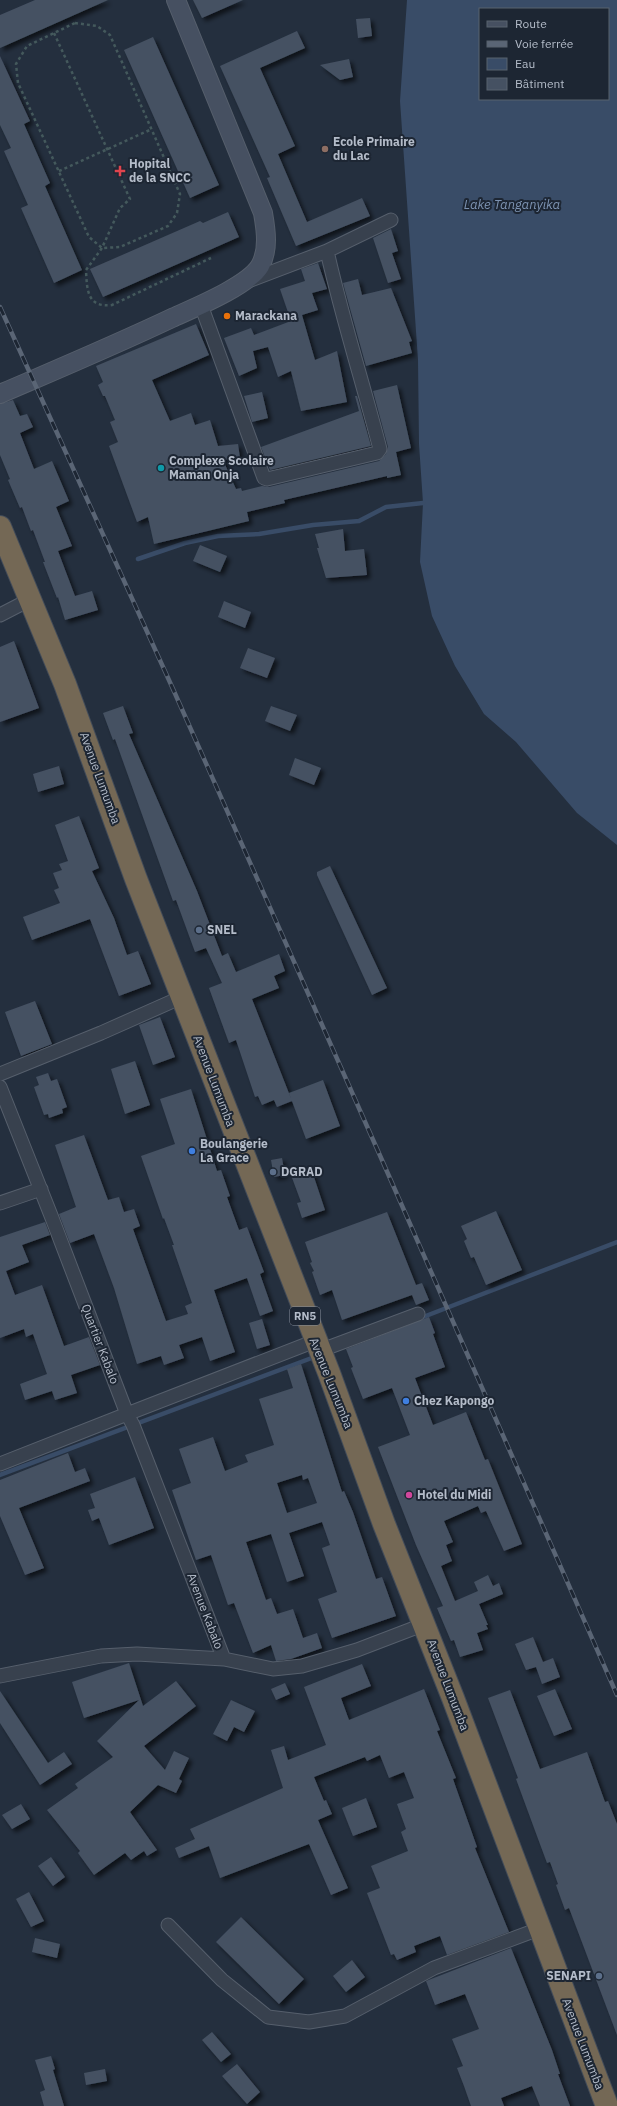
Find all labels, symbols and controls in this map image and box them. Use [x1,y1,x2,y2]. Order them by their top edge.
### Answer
legend [479,8,609,100]
text: Route [515,16,547,31]
text: Voie ferrée [515,36,574,51]
text: Eau [515,56,535,71]
text: Bâtiment [515,76,565,91]
place label: Ecole Primaire du Lac [333,134,415,163]
marker: Ecole Primaire du Lac [320,144,330,154]
place label: Hopital de la SNCC [129,156,191,185]
marker: Hopital de la SNCC [114,165,126,177]
water label: Lake Tanganyika [464,196,560,213]
place label: Marackana [235,308,297,323]
marker: Marackana [222,311,232,321]
place label: Complexe Scolaire Maman Onja [169,453,274,482]
marker: Complexe Scolaire Maman Onja [156,463,166,473]
street label: Avenue Lumumba [77,730,124,826]
place label: SNEL [207,922,237,937]
marker: SNEL [194,925,204,935]
street label: Avenue Lumumba [190,1033,239,1129]
place label: Boulangerie La Grace [200,1136,268,1165]
marker: Boulangerie La Grace [187,1146,197,1156]
place label: DGRAD [281,1164,323,1179]
marker: DGRAD [268,1167,278,1177]
street label: Quartier Kabalo [78,1302,123,1386]
road number: RN5 [290,1307,320,1325]
street label: Avenue Lumumba [306,1335,357,1431]
place label: Chez Kapongo [414,1393,495,1408]
marker: Chez Kapongo [401,1396,411,1406]
place label: Hotel du Midi [417,1487,491,1502]
marker: Hotel du Midi [404,1490,414,1500]
street label: Avenue Kabalo [184,1571,227,1651]
street label: Avenue Lumumba [424,1637,473,1733]
place label: SENAPI [546,1968,591,1983]
marker: SENAPI [594,1971,604,1981]
street label: Avenue Lumumba [559,1996,608,2092]

